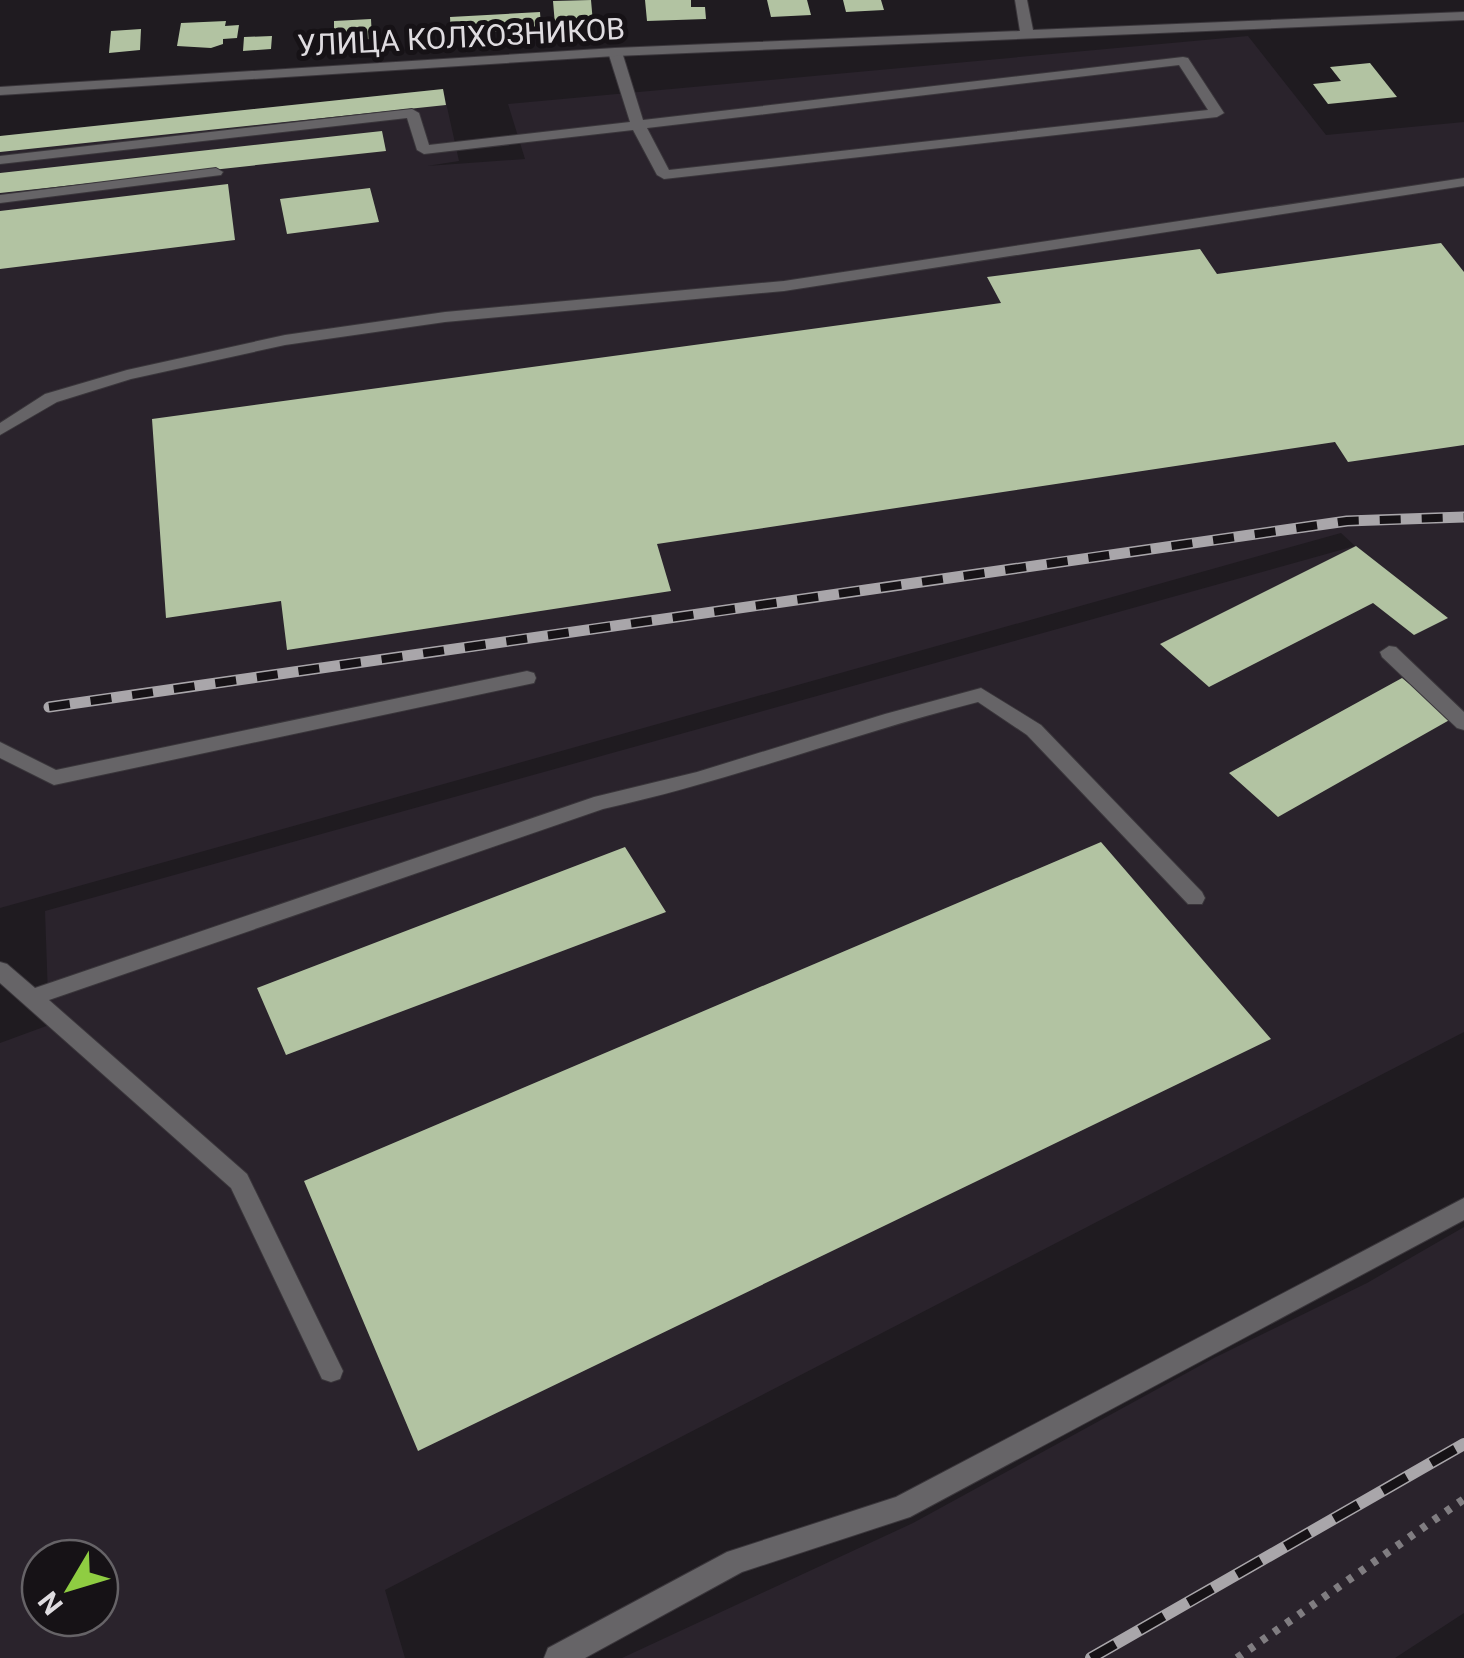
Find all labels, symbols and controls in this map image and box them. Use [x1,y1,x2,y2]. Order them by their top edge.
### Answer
street label: УЛИЦА КОЛХОЗНИКОВ [296,11,626,63]
north arrow [20,1538,120,1638]
text: N [32,1585,70,1621]

